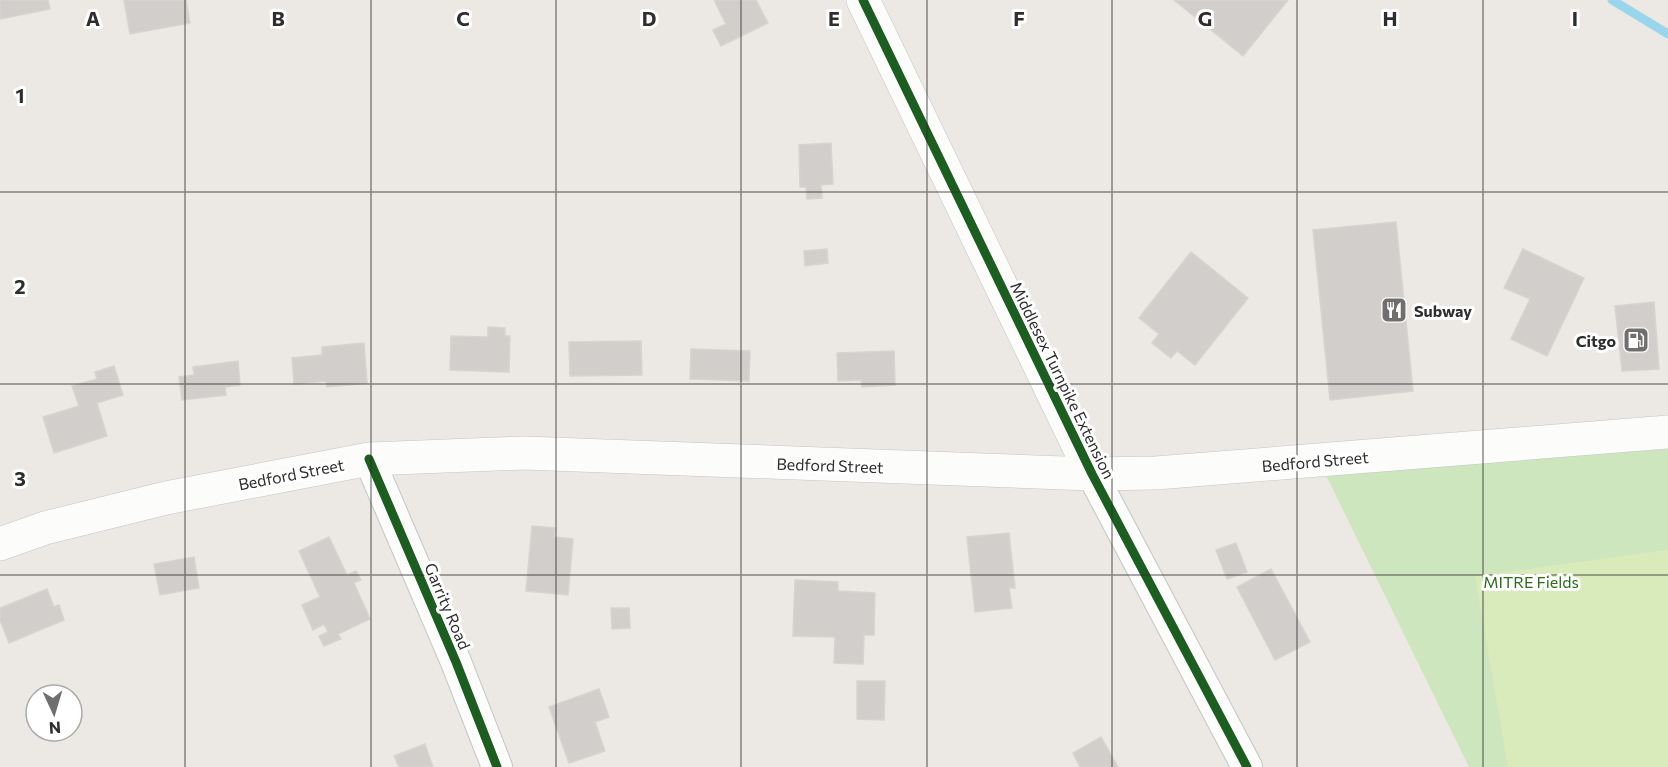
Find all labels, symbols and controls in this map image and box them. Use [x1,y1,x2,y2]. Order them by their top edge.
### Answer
text: A [86,6,100,30]
text: B [271,6,285,30]
text: C [456,6,470,30]
text: D [642,6,656,30]
text: E [828,6,840,30]
text: F [1013,6,1025,30]
text: G [1198,6,1212,30]
text: H [1383,6,1398,30]
text: I [1572,6,1578,30]
text: 1 [15,83,25,107]
text: 2 [14,274,26,298]
street label: Middlesex Turnpike Extension [1007,278,1119,482]
restaurant icon: Subway [1379,295,1409,325]
place label: Subway [1414,301,1472,320]
fuel station icon: Citgo [1621,325,1651,355]
place label: Citgo [1576,331,1616,350]
street label: Bedford Street [1261,447,1370,475]
street label: Bedford Street [237,454,346,494]
street label: Bedford Street [776,454,884,476]
text: 3 [14,466,26,490]
street label: Garrity Road [421,560,475,652]
park label: MITRE Fields [1483,572,1579,591]
north arrow [24,683,84,743]
text: N [48,719,62,738]

